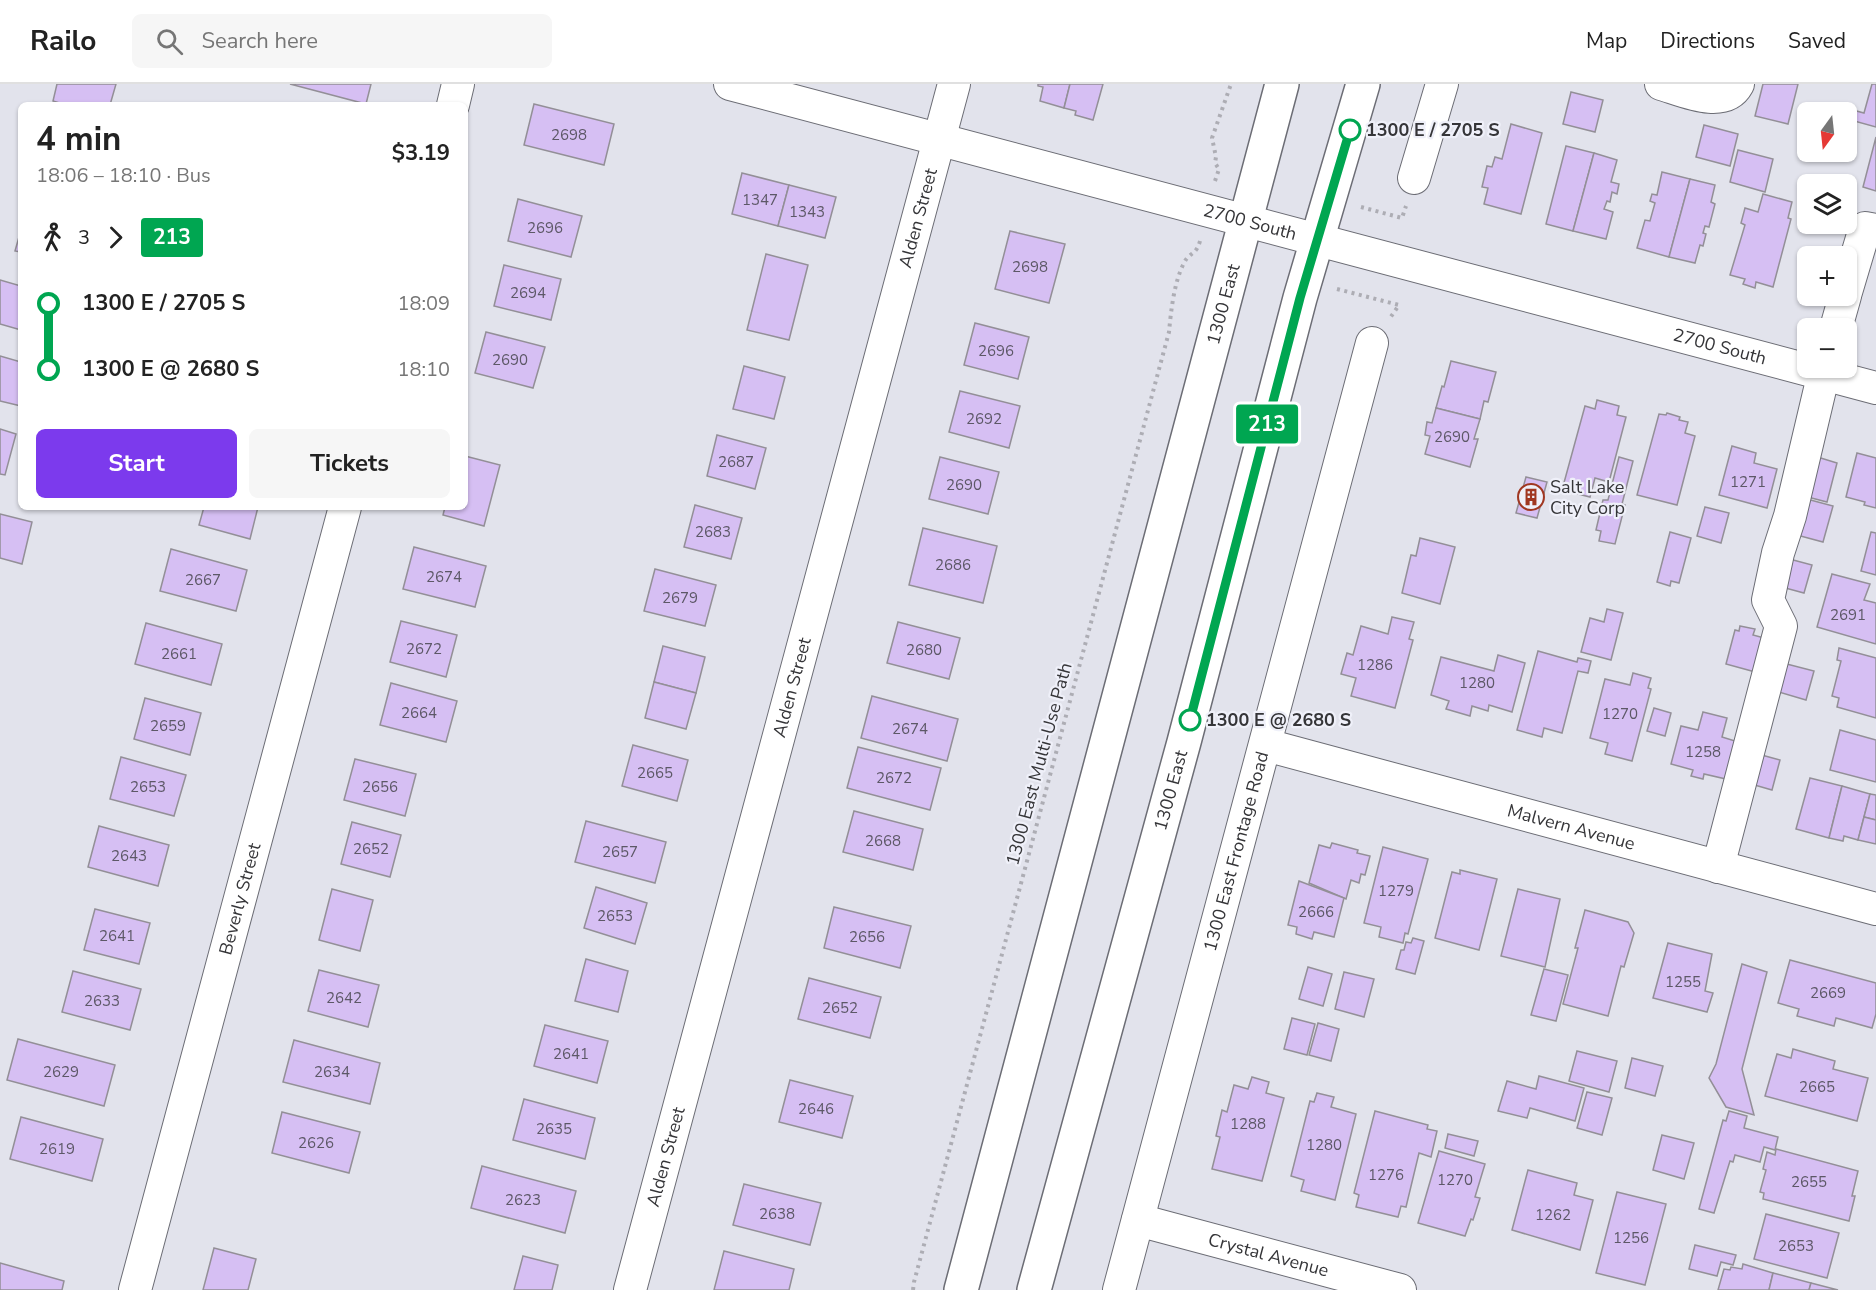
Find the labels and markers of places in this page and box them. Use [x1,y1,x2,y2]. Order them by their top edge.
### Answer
place label: 1300 E / 2705 S [1366,118,1500,142]
marker: 1300 E / 2705 S [1339,119,1361,141]
place label: Salt Lake City Corp [1550,475,1625,520]
building icon: Salt Lake City Corp [1516,482,1546,512]
place label: 1300 E @ 2680 S [1206,708,1351,732]
marker: 1300 E @ 2680 S [1179,709,1201,731]

